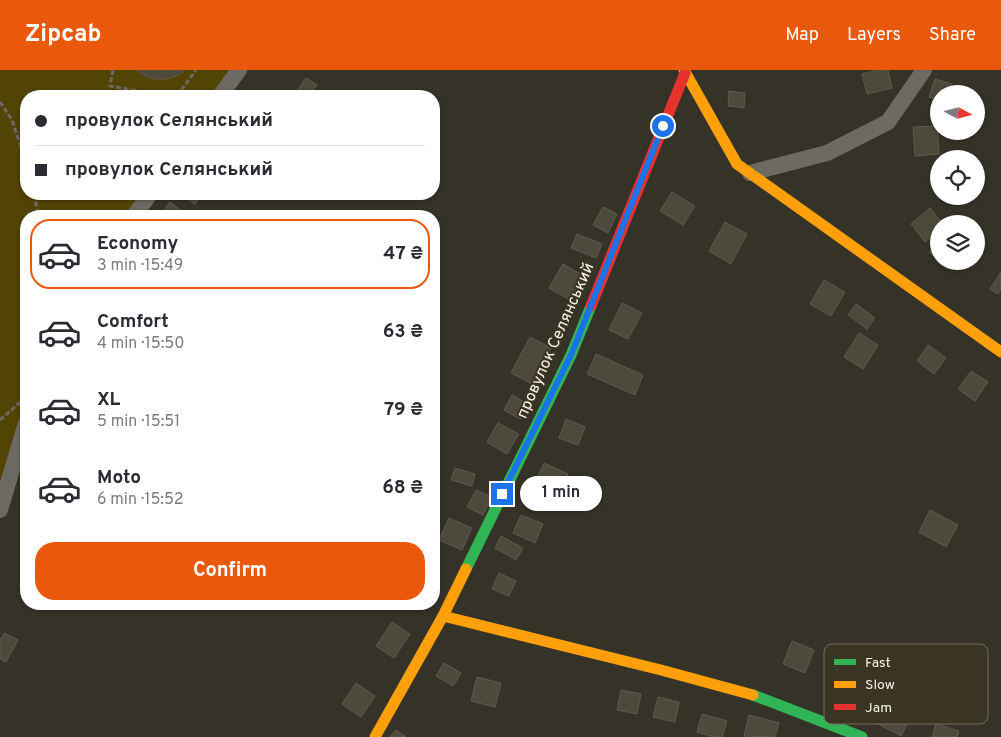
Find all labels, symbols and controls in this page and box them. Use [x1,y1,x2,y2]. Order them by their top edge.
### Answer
text: Zipcab [25,20,101,50]
text: Map [785,24,819,47]
text: Layers [847,24,901,47]
text: Share [929,24,976,47]
north arrow [930,85,985,140]
map controls [930,85,985,270]
text: провулок Селянський [65,109,273,133]
route start [652,115,674,137]
button: locate [930,150,985,205]
text: провулок Селянський [65,158,273,182]
button: layers [930,215,985,270]
icon: car [37,232,82,277]
text: Economy [97,232,178,256]
text: 47 ₴ [383,242,423,266]
text: 3 min · 15:49 [97,256,183,276]
street label: провулок Селянський [513,260,599,422]
icon: car [37,310,82,355]
text: Comfort [97,310,169,334]
text: 63 ₴ [383,320,423,344]
text: 4 min · 15:50 [97,334,185,354]
icon: car [37,388,82,433]
text: XL [97,388,120,412]
text: 79 ₴ [384,398,423,422]
text: 5 min · 15:51 [97,412,180,432]
icon: car [37,466,82,511]
text: Moto [97,466,141,490]
text: 68 ₴ [382,476,423,500]
callout: 1 min [520,476,602,512]
route end [491,483,513,505]
text: 1 min [542,483,580,503]
text: 6 min · 15:52 [97,490,184,510]
button: Confirm [35,542,425,600]
legend [824,644,988,724]
text: Fast [865,655,891,672]
text: Slow [865,677,895,694]
text: Jam [865,700,892,717]

